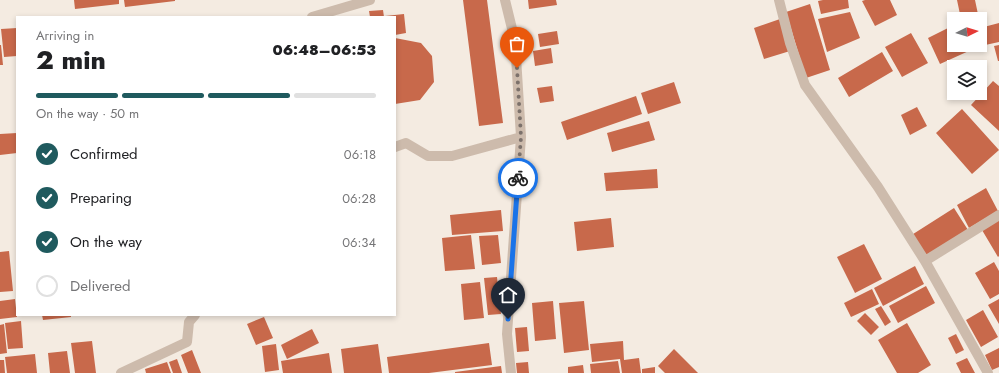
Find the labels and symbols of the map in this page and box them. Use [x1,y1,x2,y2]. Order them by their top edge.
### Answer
north arrow [947,12,987,52]
pin [500,27,534,68]
courier [498,158,538,198]
pin [491,278,525,319]

